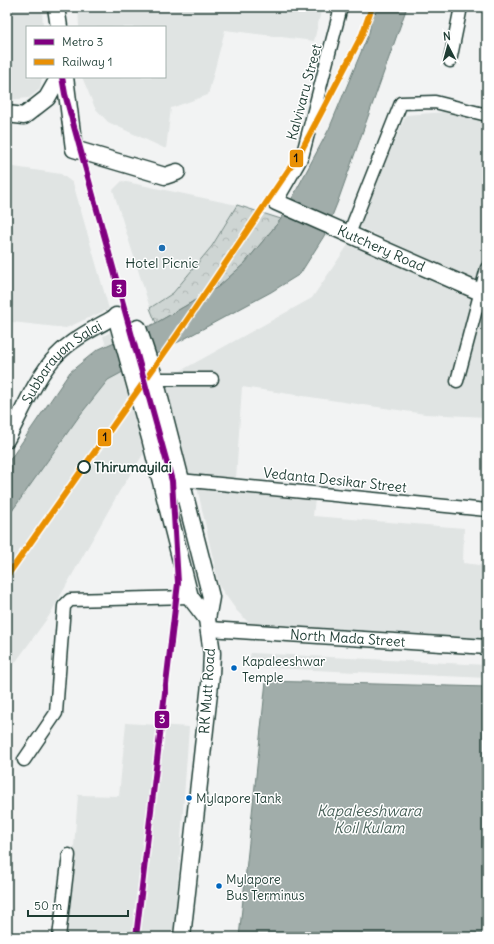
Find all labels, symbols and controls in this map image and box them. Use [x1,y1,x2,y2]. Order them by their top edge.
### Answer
legend [26,26,166,78]
north arrow [428,26,468,66]
text: N [442,29,451,43]
text: Metro 3 [62,34,104,49]
street label: Kalvivaru Street [283,42,326,142]
text: Railway 1 [62,54,112,69]
line badge: 1 [289,149,304,168]
text: 1 [294,151,298,165]
street label: Kutchery Road [335,221,428,276]
marker: Hotel Picnic [157,243,167,253]
place label: Hotel Picnic [125,254,199,272]
line badge: 3 [111,279,127,298]
text: 3 [116,282,122,296]
street label: Subbarayan Salai [18,317,105,407]
line badge: 1 [97,428,112,447]
text: 1 [103,430,107,444]
place label: Thirumayilai [94,458,172,476]
marker: Thirumayilai [77,460,91,474]
street label: Vedanta Desikar Street [262,464,408,497]
street label: North Mada Street [290,625,406,651]
street label: RK Mutt Road [195,648,219,734]
place label: Kapaleeshwar Temple [242,653,326,686]
marker: Kapaleeshwar Temple [229,663,239,673]
line badge: 3 [154,710,170,729]
text: 3 [159,712,165,726]
place label: Mylapore Tank [196,790,282,807]
marker: Mylapore Tank [184,793,194,803]
water label: Kapaleeshwara Koil Kulam [317,801,423,837]
place label: Mylapore Bus Terminus [226,871,305,904]
marker: Mylapore Bus Terminus [214,881,224,891]
scale bar [28,892,128,918]
text: 50 m [34,898,63,913]

